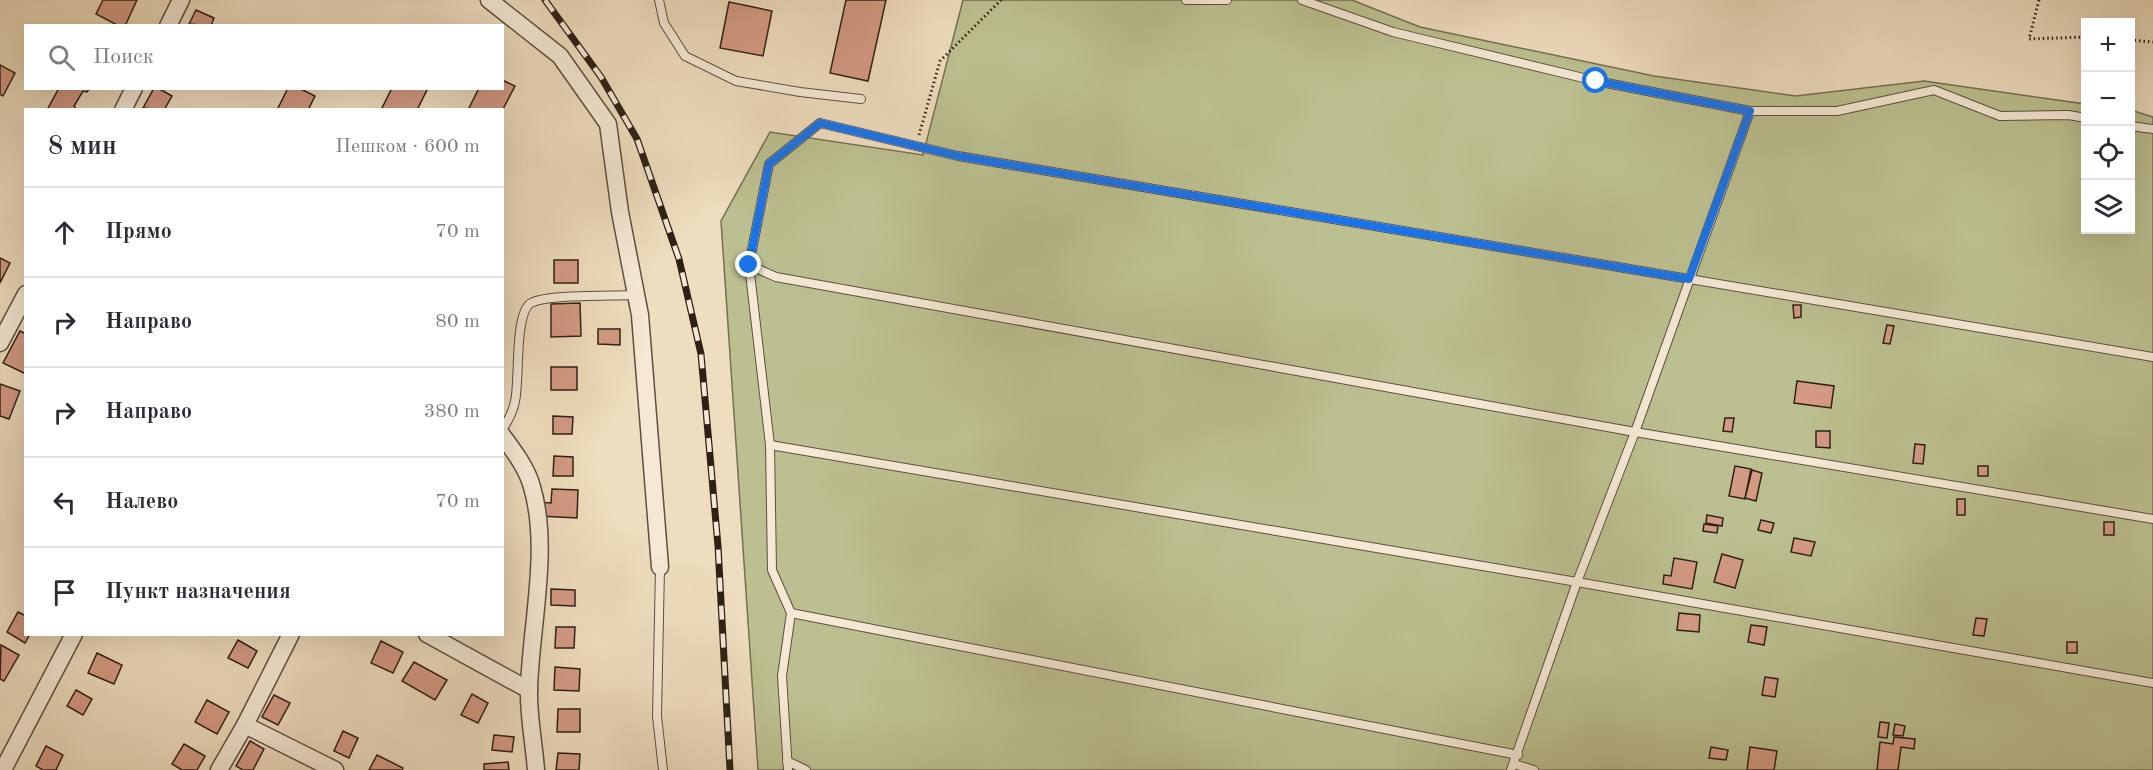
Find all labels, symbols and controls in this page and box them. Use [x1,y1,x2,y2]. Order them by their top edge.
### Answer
map controls [2081,18,2135,234]
button: + [2081,18,2135,72]
search box [24,24,504,90]
icon: search [45,41,78,74]
text: Поиск [93,46,154,68]
route start [1582,67,1608,93]
button: − [2081,72,2135,126]
button: locate [2081,126,2135,180]
text: 8 мин [48,134,117,160]
text: Пешком · 600 m [335,137,480,157]
button: layers [2081,180,2135,234]
icon: ahead [48,216,81,249]
text: Прямо [105,221,172,243]
text: 70 m [435,222,480,242]
route end [735,251,761,277]
icon: right [48,306,81,339]
text: Направо [105,311,192,333]
text: 80 m [435,312,480,332]
icon: right [48,396,81,429]
text: Направо [105,401,192,423]
text: 380 m [424,402,480,422]
icon: left [48,486,81,519]
text: Налево [105,491,178,513]
text: 70 m [435,492,480,512]
icon: arrive [48,576,81,609]
text: Пункт назначения [105,581,291,603]

